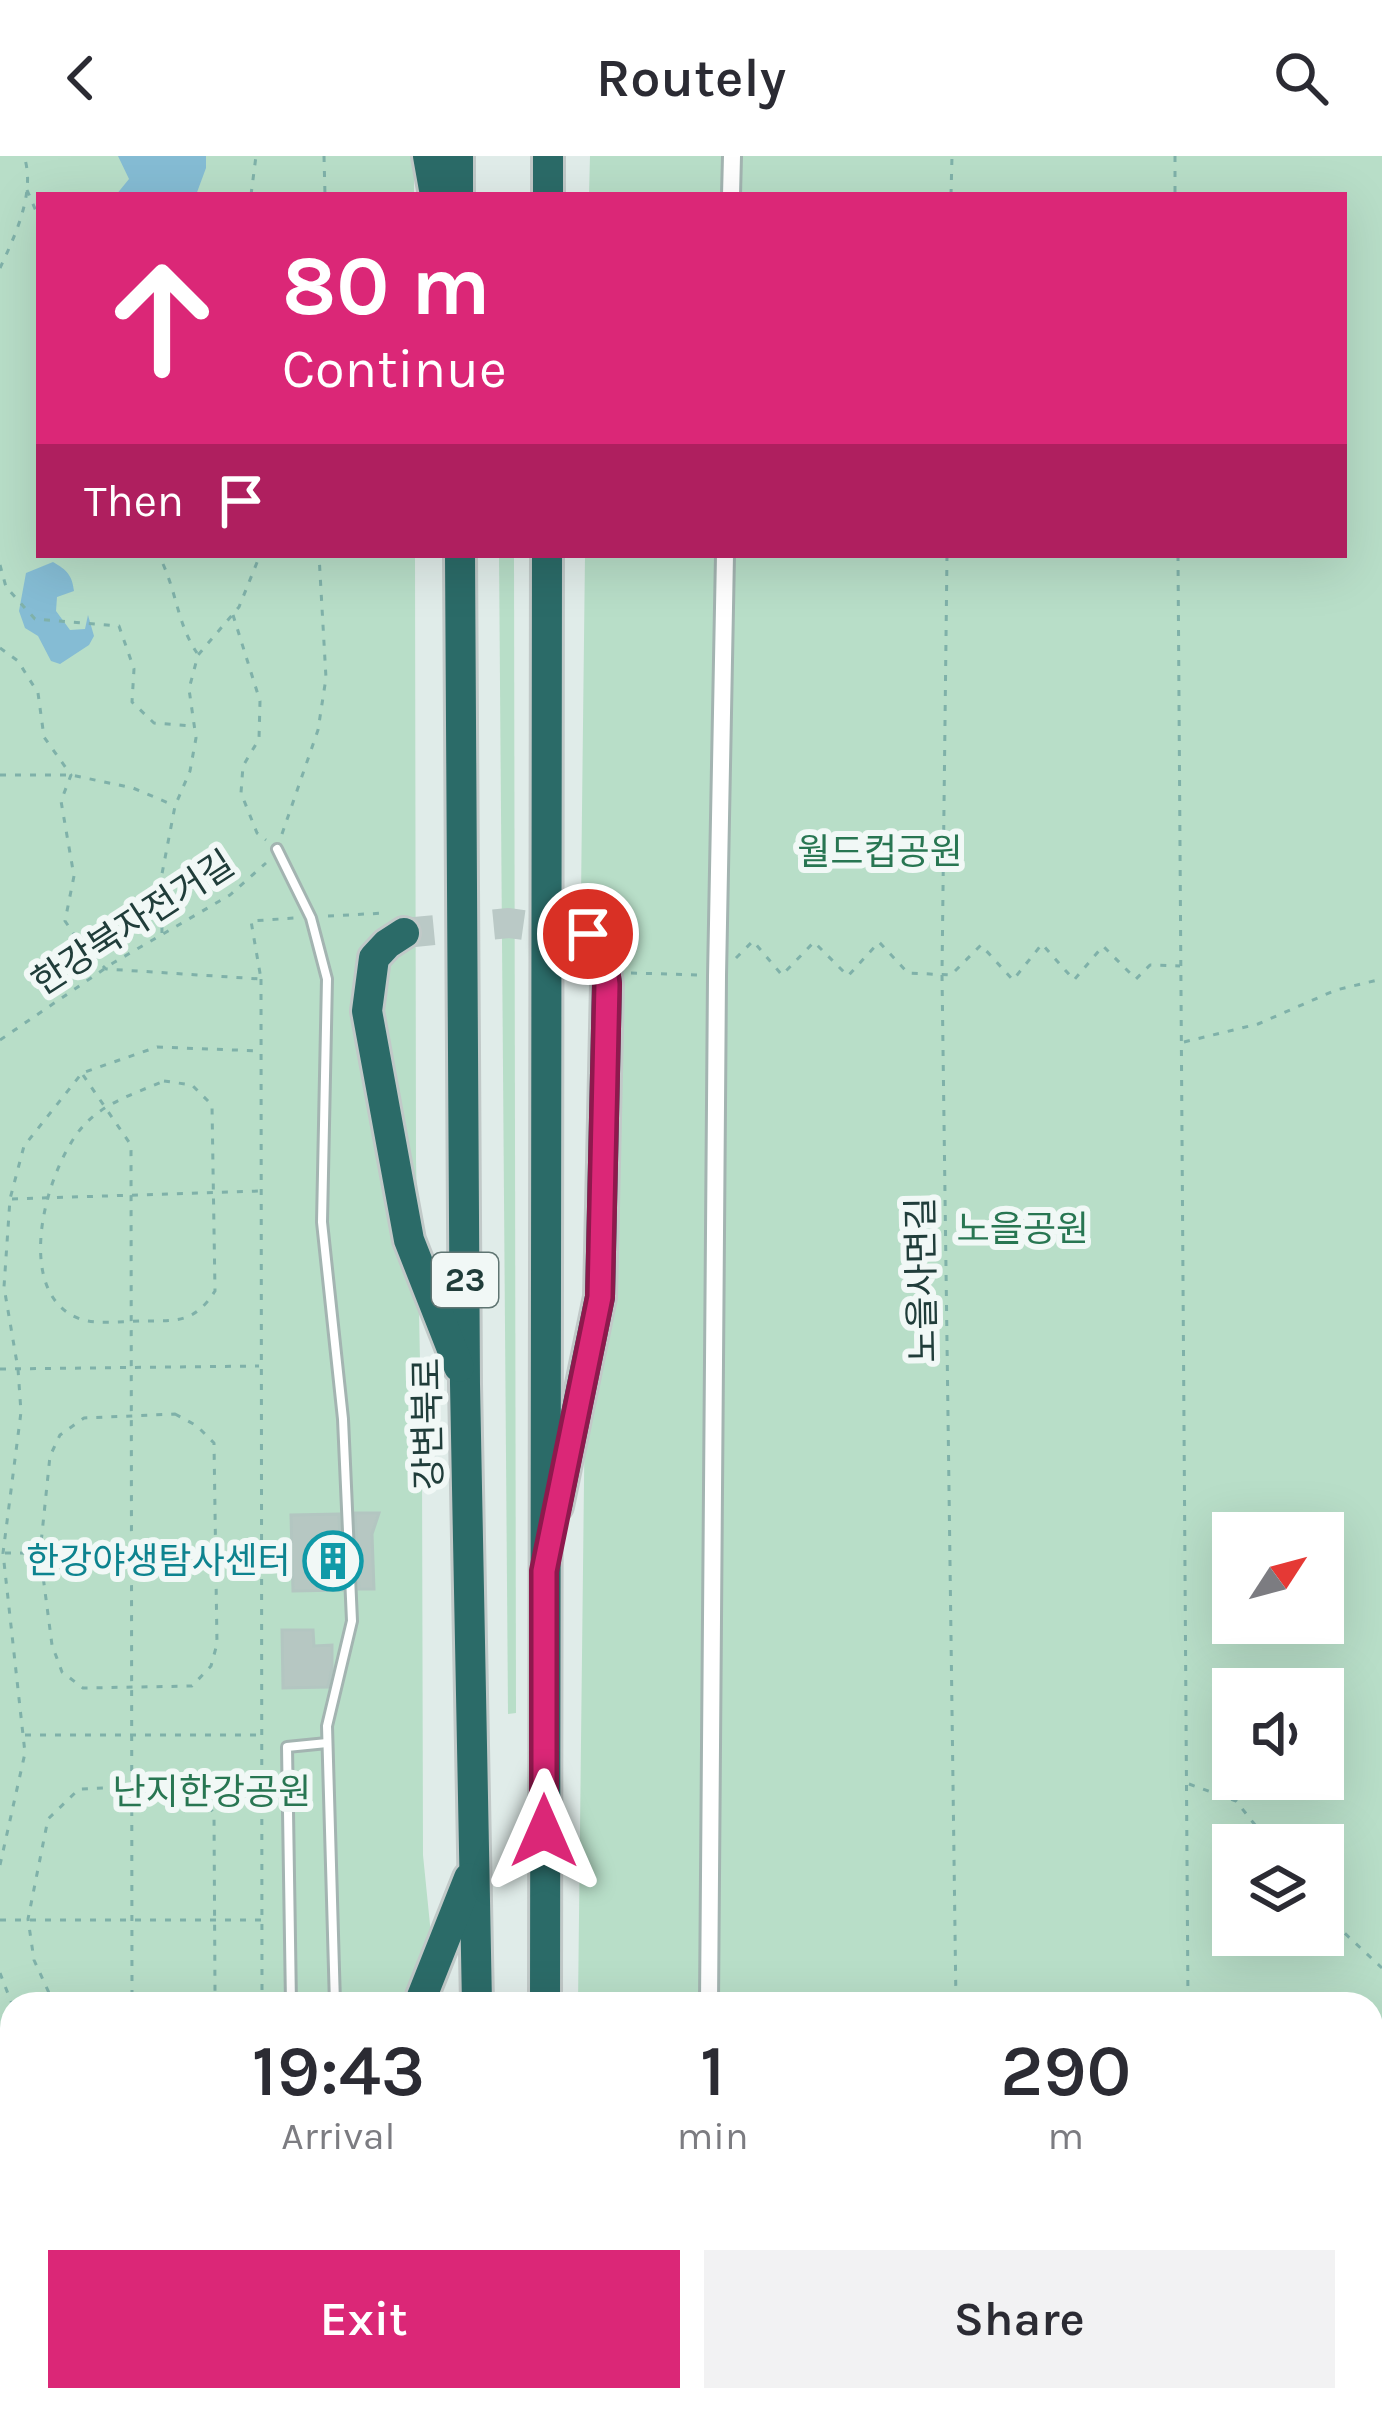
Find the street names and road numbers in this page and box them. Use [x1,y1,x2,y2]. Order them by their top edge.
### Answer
street label: 한강북자전거길 [24,842,242,1004]
street label: 노을사면길 [900,1197,944,1363]
road number: 23 [432,1253,498,1307]
street label: 강변북로 [406,1357,450,1491]

